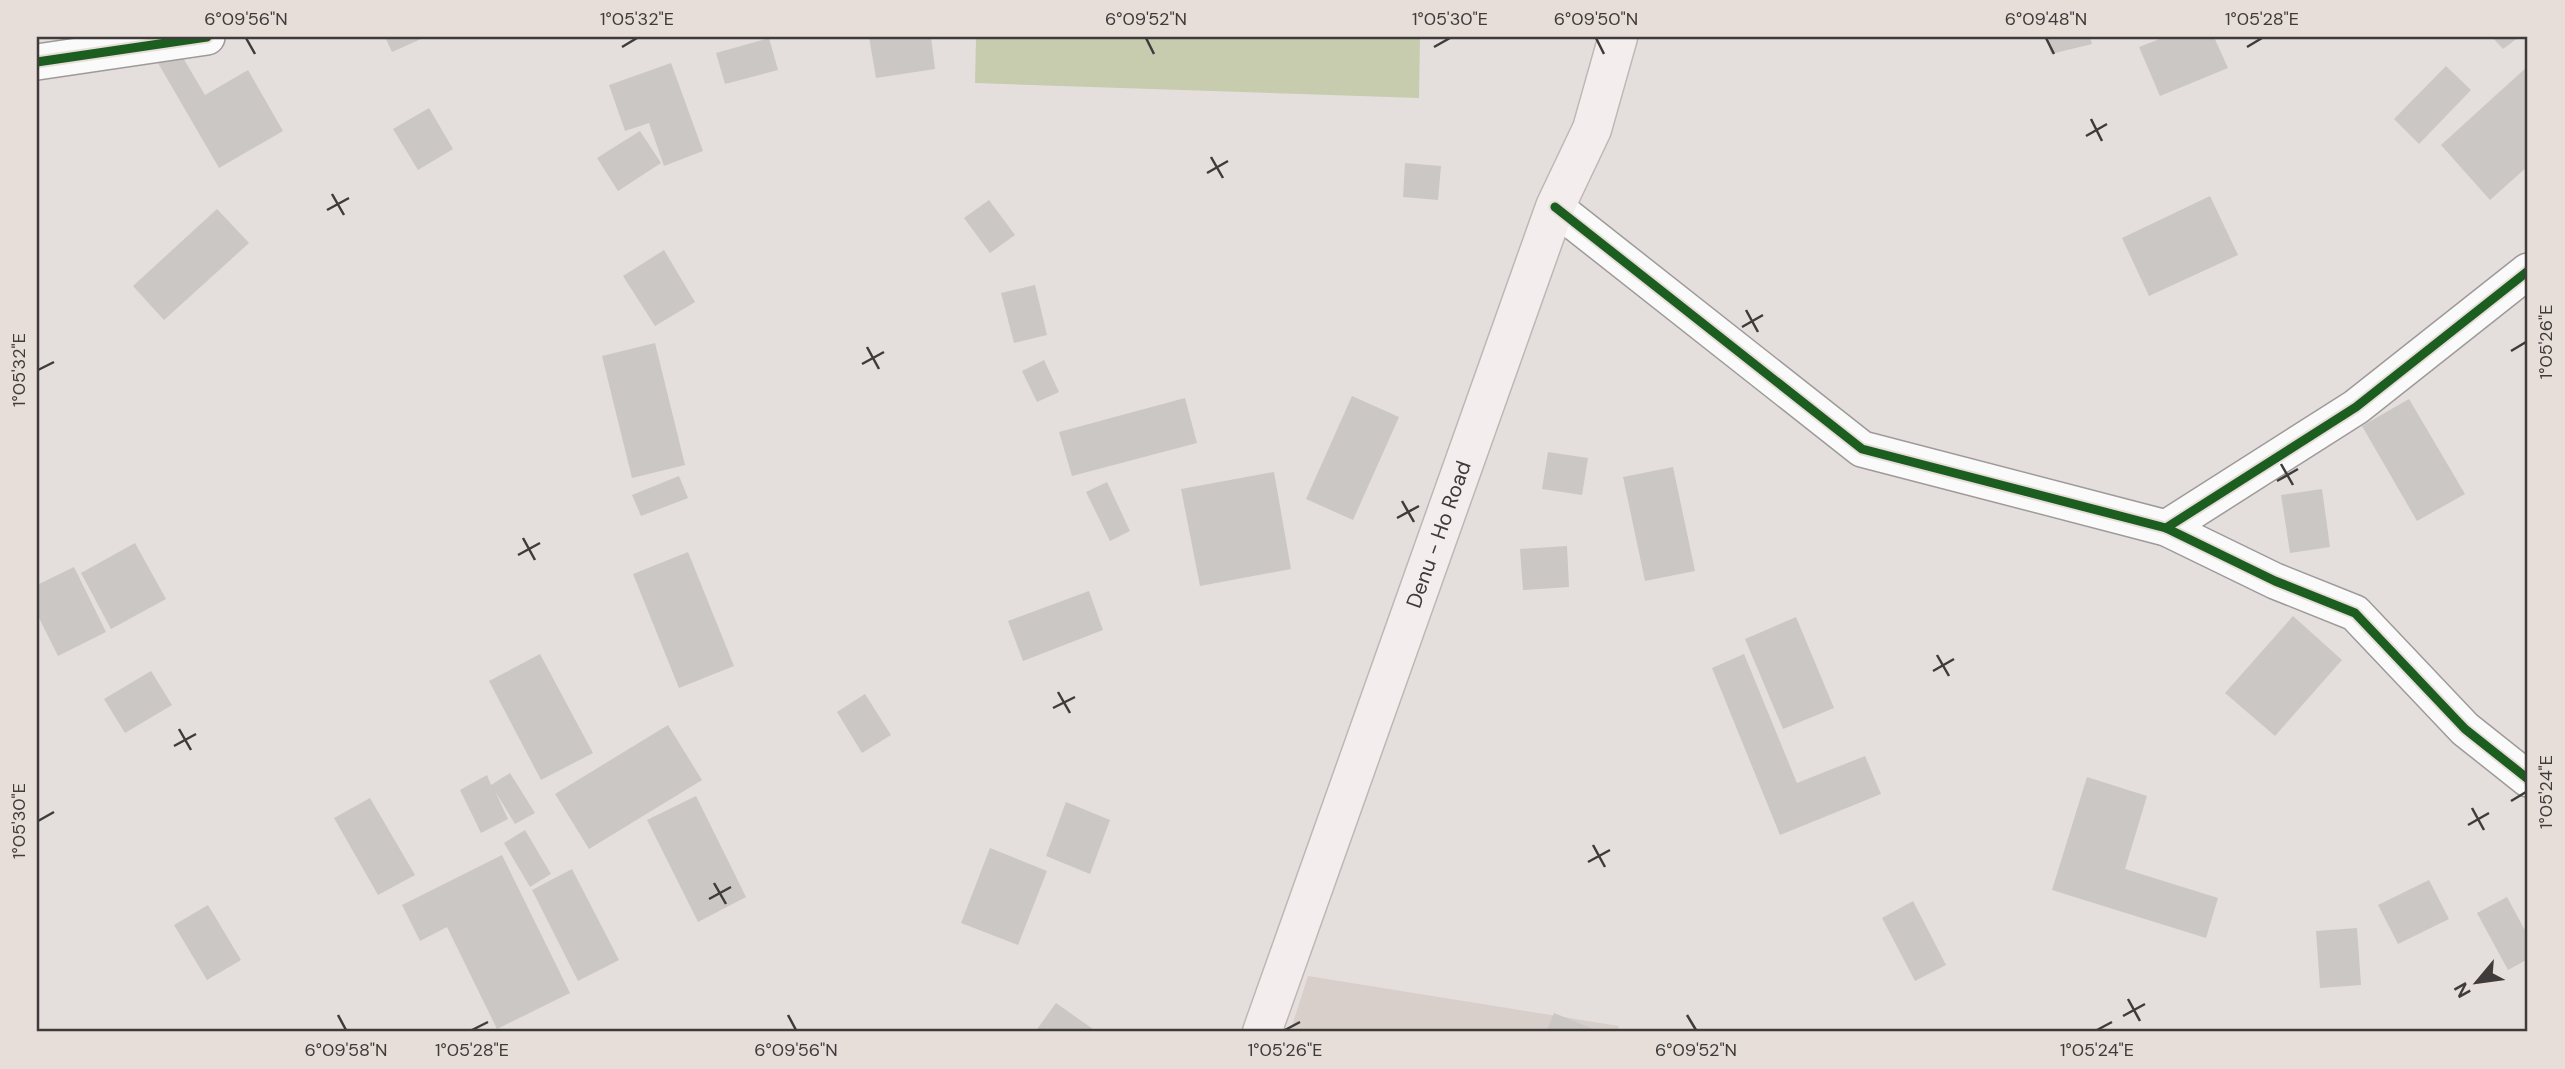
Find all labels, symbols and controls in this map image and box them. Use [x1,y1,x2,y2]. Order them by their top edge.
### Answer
text: 6°09'56"N [204,7,288,31]
text: 1°05'32"E [600,7,674,31]
text: 6°09'52"N [1105,7,1187,31]
text: 1°05'30"E [1412,7,1488,31]
text: 6°09'50"N [1554,7,1638,31]
text: 6°09'48"N [2005,7,2087,31]
text: 1°05'28"E [2225,7,2299,31]
text: 1°05'26"E [2534,305,2558,379]
text: 1°05'32"E [7,333,31,407]
street label: Denu - Ho Road [1400,457,1478,612]
text: 1°05'24"E [2534,755,2558,829]
text: 1°05'30"E [7,783,31,859]
north arrow [2442,946,2512,1016]
text: N [2448,978,2477,1002]
text: 6°09'58"N [304,1038,388,1062]
text: 1°05'28"E [435,1038,509,1062]
text: 6°09'56"N [754,1038,838,1062]
text: 1°05'26"E [1248,1038,1322,1062]
text: 6°09'52"N [1655,1038,1737,1062]
text: 1°05'24"E [2060,1038,2134,1062]

